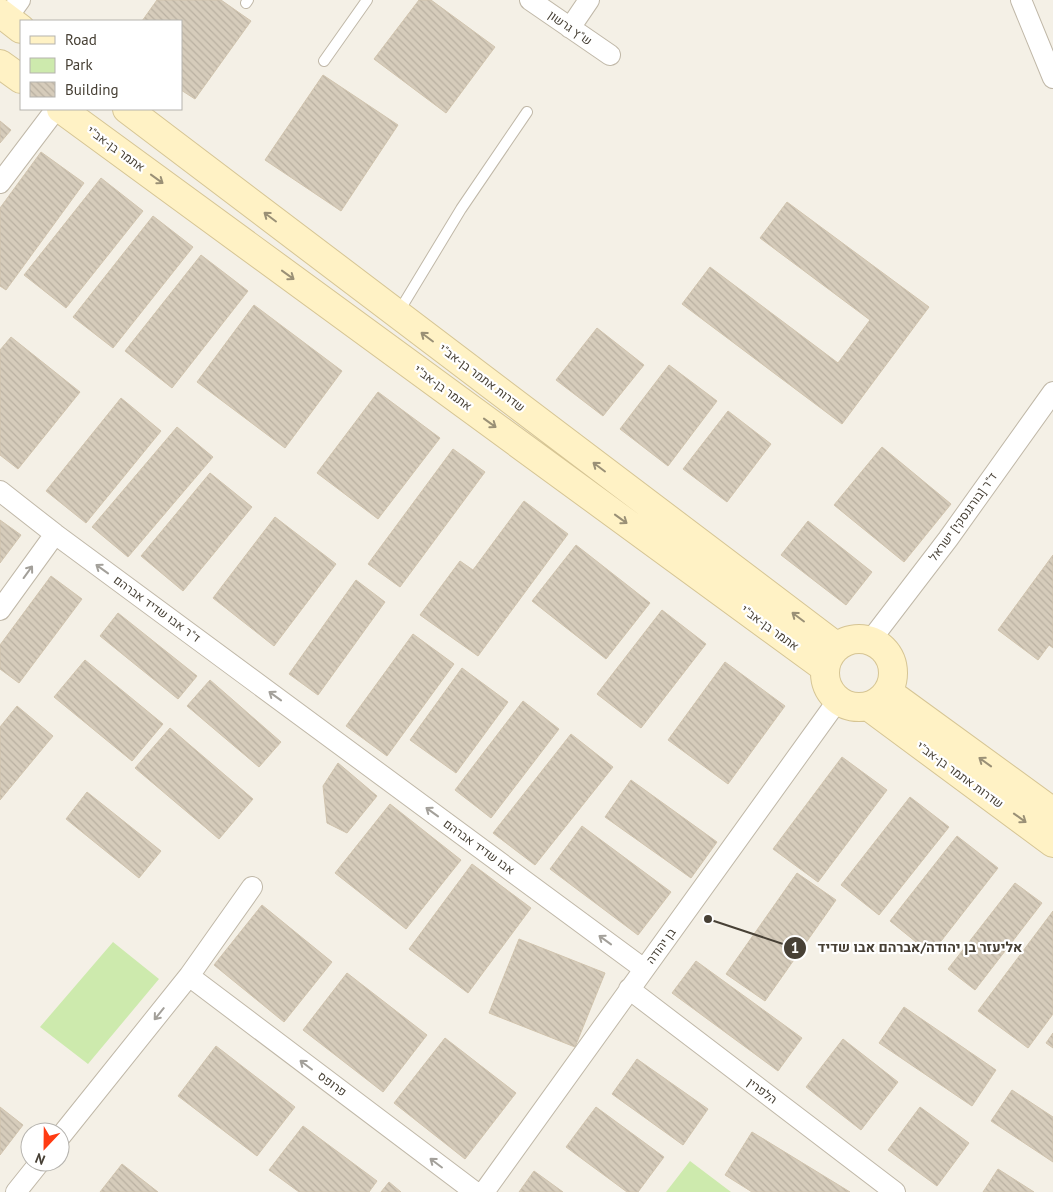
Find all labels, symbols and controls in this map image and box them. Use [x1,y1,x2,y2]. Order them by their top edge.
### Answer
street label: ש"ץ גרשון [545,7,595,48]
legend [20,20,182,110]
text: Road [65,30,97,49]
text: Park [65,55,93,74]
text: Building [65,80,119,99]
street label: אתמר בן-אב"י [85,123,148,175]
one-way arrow [150,174,164,184]
one-way arrow [264,212,277,223]
one-way arrow [281,270,295,280]
one-way arrow [421,331,434,342]
street label: שדרות אתמר בן-אב"י [436,341,528,415]
street label: אתמר בן-אב"י [411,362,475,414]
one-way arrow [483,418,497,428]
one-way arrow [593,461,606,472]
street label: ד"ר [בורגנסקי] ישראל [925,469,1000,564]
one-way arrow [614,514,628,524]
one-way arrow [95,564,109,574]
one-way arrow [22,566,33,579]
street label: ד"ר אבו שדיד אברהם [111,572,204,645]
street label: אתמר בן-אב"י [739,602,802,654]
one-way arrow [792,612,805,623]
one-way arrow [269,691,282,702]
street label: שדרות אתמר בן-אב"י [914,738,1007,811]
one-way arrow [978,757,992,767]
one-way arrow [425,807,439,817]
one-way arrow [1013,813,1026,824]
street label: אבו שדיד אברהם [441,816,518,878]
street label: בן יהודה [643,924,679,966]
callout: אליעזר בן יהודה/אברהם אבו שדיד [783,933,1033,962]
one-way arrow [598,935,612,945]
text: 1 [791,938,799,957]
text: אליעזר בן יהודה/אברהם אבו שדיד [818,938,1022,956]
one-way arrow [153,1007,164,1020]
one-way arrow [300,1059,313,1070]
street label: פרופס [315,1068,350,1099]
street label: הלפרין [744,1074,780,1107]
north arrow [20,1122,70,1172]
text: N [32,1149,48,1169]
one-way arrow [430,1157,443,1168]

